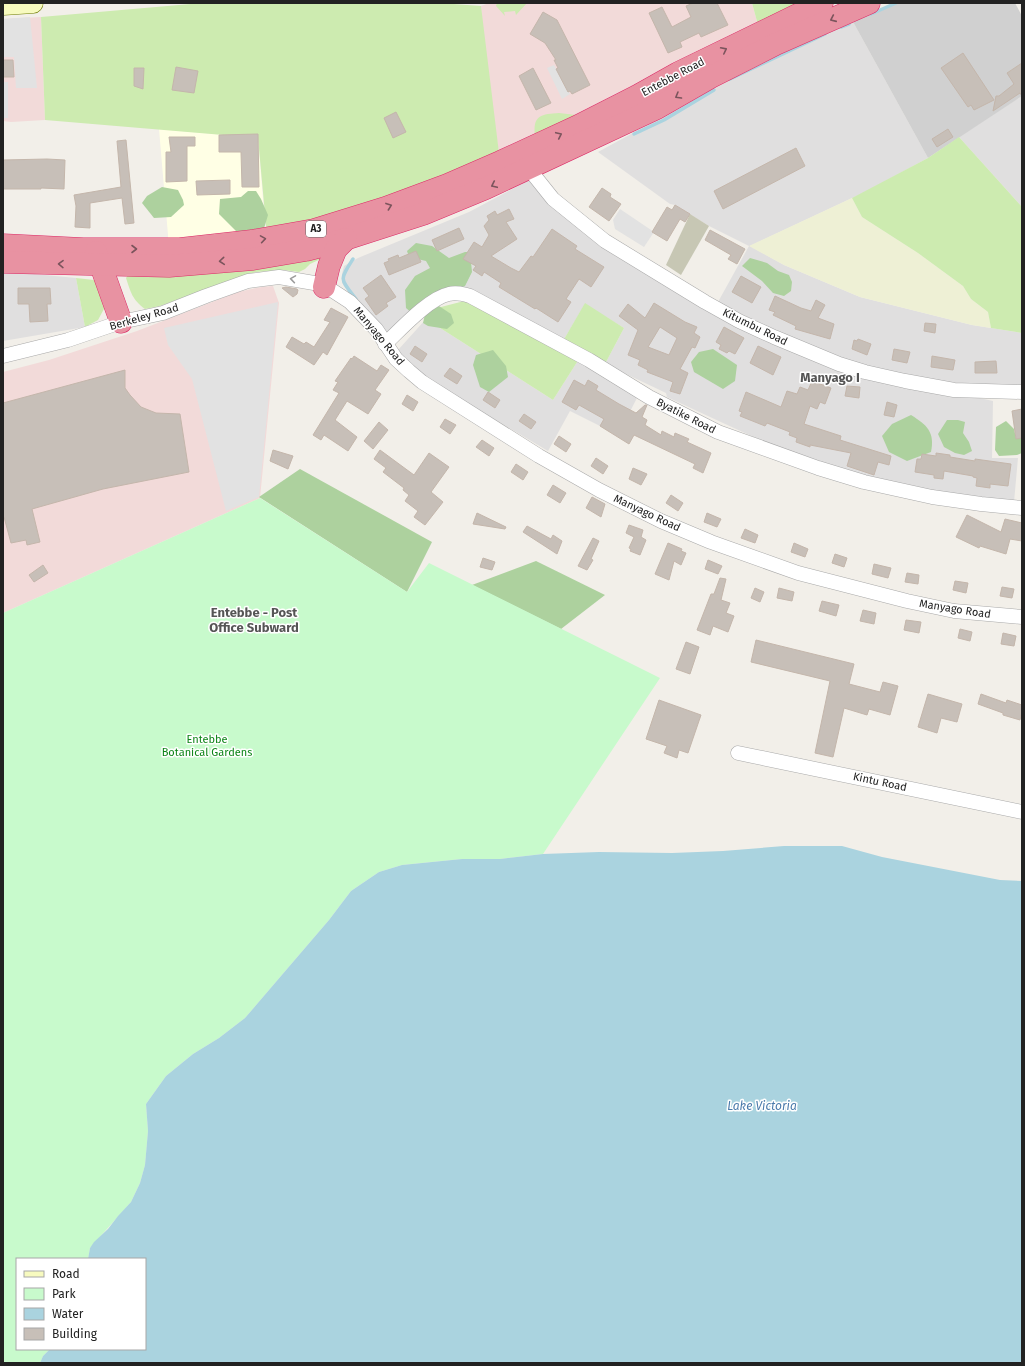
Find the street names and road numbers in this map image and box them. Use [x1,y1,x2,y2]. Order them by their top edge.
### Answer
street label: Entebbe Road [639,55,707,99]
road number: A3 [306,221,326,237]
street label: Berkeley Road [108,301,180,333]
street label: Manyago Road [351,304,407,368]
street label: Kitumbu Road [720,306,790,348]
street label: Byatike Road [654,395,718,437]
street label: Manyago Road [611,492,683,534]
street label: Manyago Road [918,597,992,621]
street label: Kintu Road [852,770,908,794]

